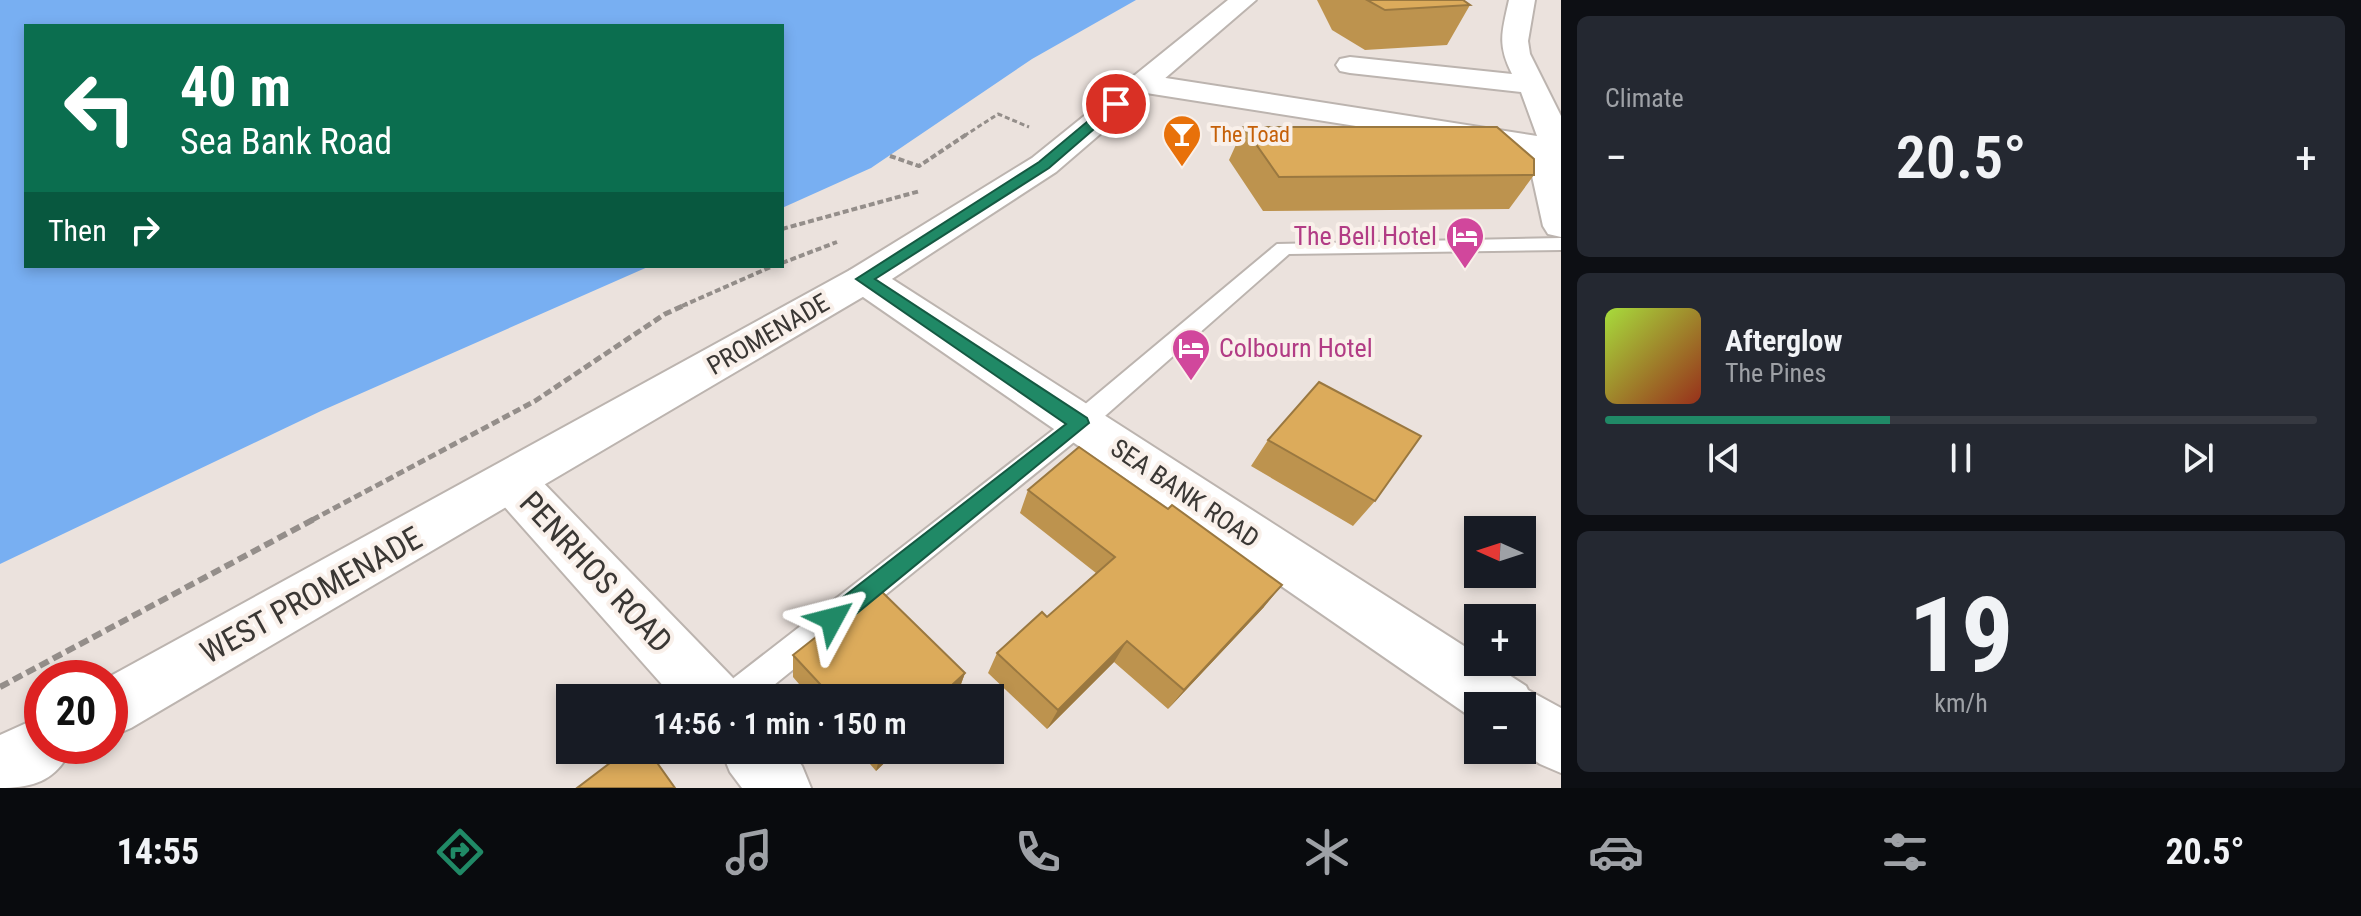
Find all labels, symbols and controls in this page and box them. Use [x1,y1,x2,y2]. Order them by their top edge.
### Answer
text: 40 m [180,54,291,120]
icon: left [48,56,152,160]
pin [1082,70,1150,138]
icon: arrive [1094,82,1138,126]
text: Climate [1605,83,1684,113]
bar icon: The Toad [1161,113,1203,168]
text: Sea Bank Road [180,121,392,163]
place label: The Toad [1210,122,1290,147]
text: 20.5° [1896,122,2026,193]
text: − [1605,132,1627,184]
text: + [2295,132,2317,184]
icon: right [123,208,167,252]
text: Then [48,213,107,248]
hotel icon: The Bell Hotel [1444,215,1486,270]
place label: The Bell Hotel [1293,221,1437,251]
street label: PROMENADE [702,287,834,381]
text: Afterglow [1725,323,1843,358]
hotel icon: Colbourn Hotel [1170,327,1212,382]
place label: Colbourn Hotel [1219,333,1373,363]
text: The Pines [1725,358,1826,388]
street label: SEA BANK ROAD [1105,433,1265,553]
icon: previous [1702,436,1746,480]
icon: pause [1939,436,1983,480]
icon: next [2176,436,2220,480]
street label: PENRHOS ROAD [512,484,680,660]
north arrow [1464,516,1536,588]
map controls [1464,516,1536,764]
street label: WEST PROMENADE [194,519,428,671]
text: 19 [1908,575,2014,696]
position arrow [790,577,874,661]
button: + [1464,604,1536,676]
speed limit sign: 20 [24,660,128,764]
text: km/h [1934,688,1988,718]
button: − [1464,692,1536,764]
text: 14:56 · 1 min · 150 m [653,706,907,741]
icon: directions [432,824,488,880]
icon: music [721,824,777,880]
icon: phone [1010,824,1066,880]
icon: climate [1299,824,1355,880]
icon: car [1588,824,1644,880]
icon: filters [1877,824,1933,880]
text: 14:55 [116,831,199,873]
text: 20.5° [2165,831,2244,873]

